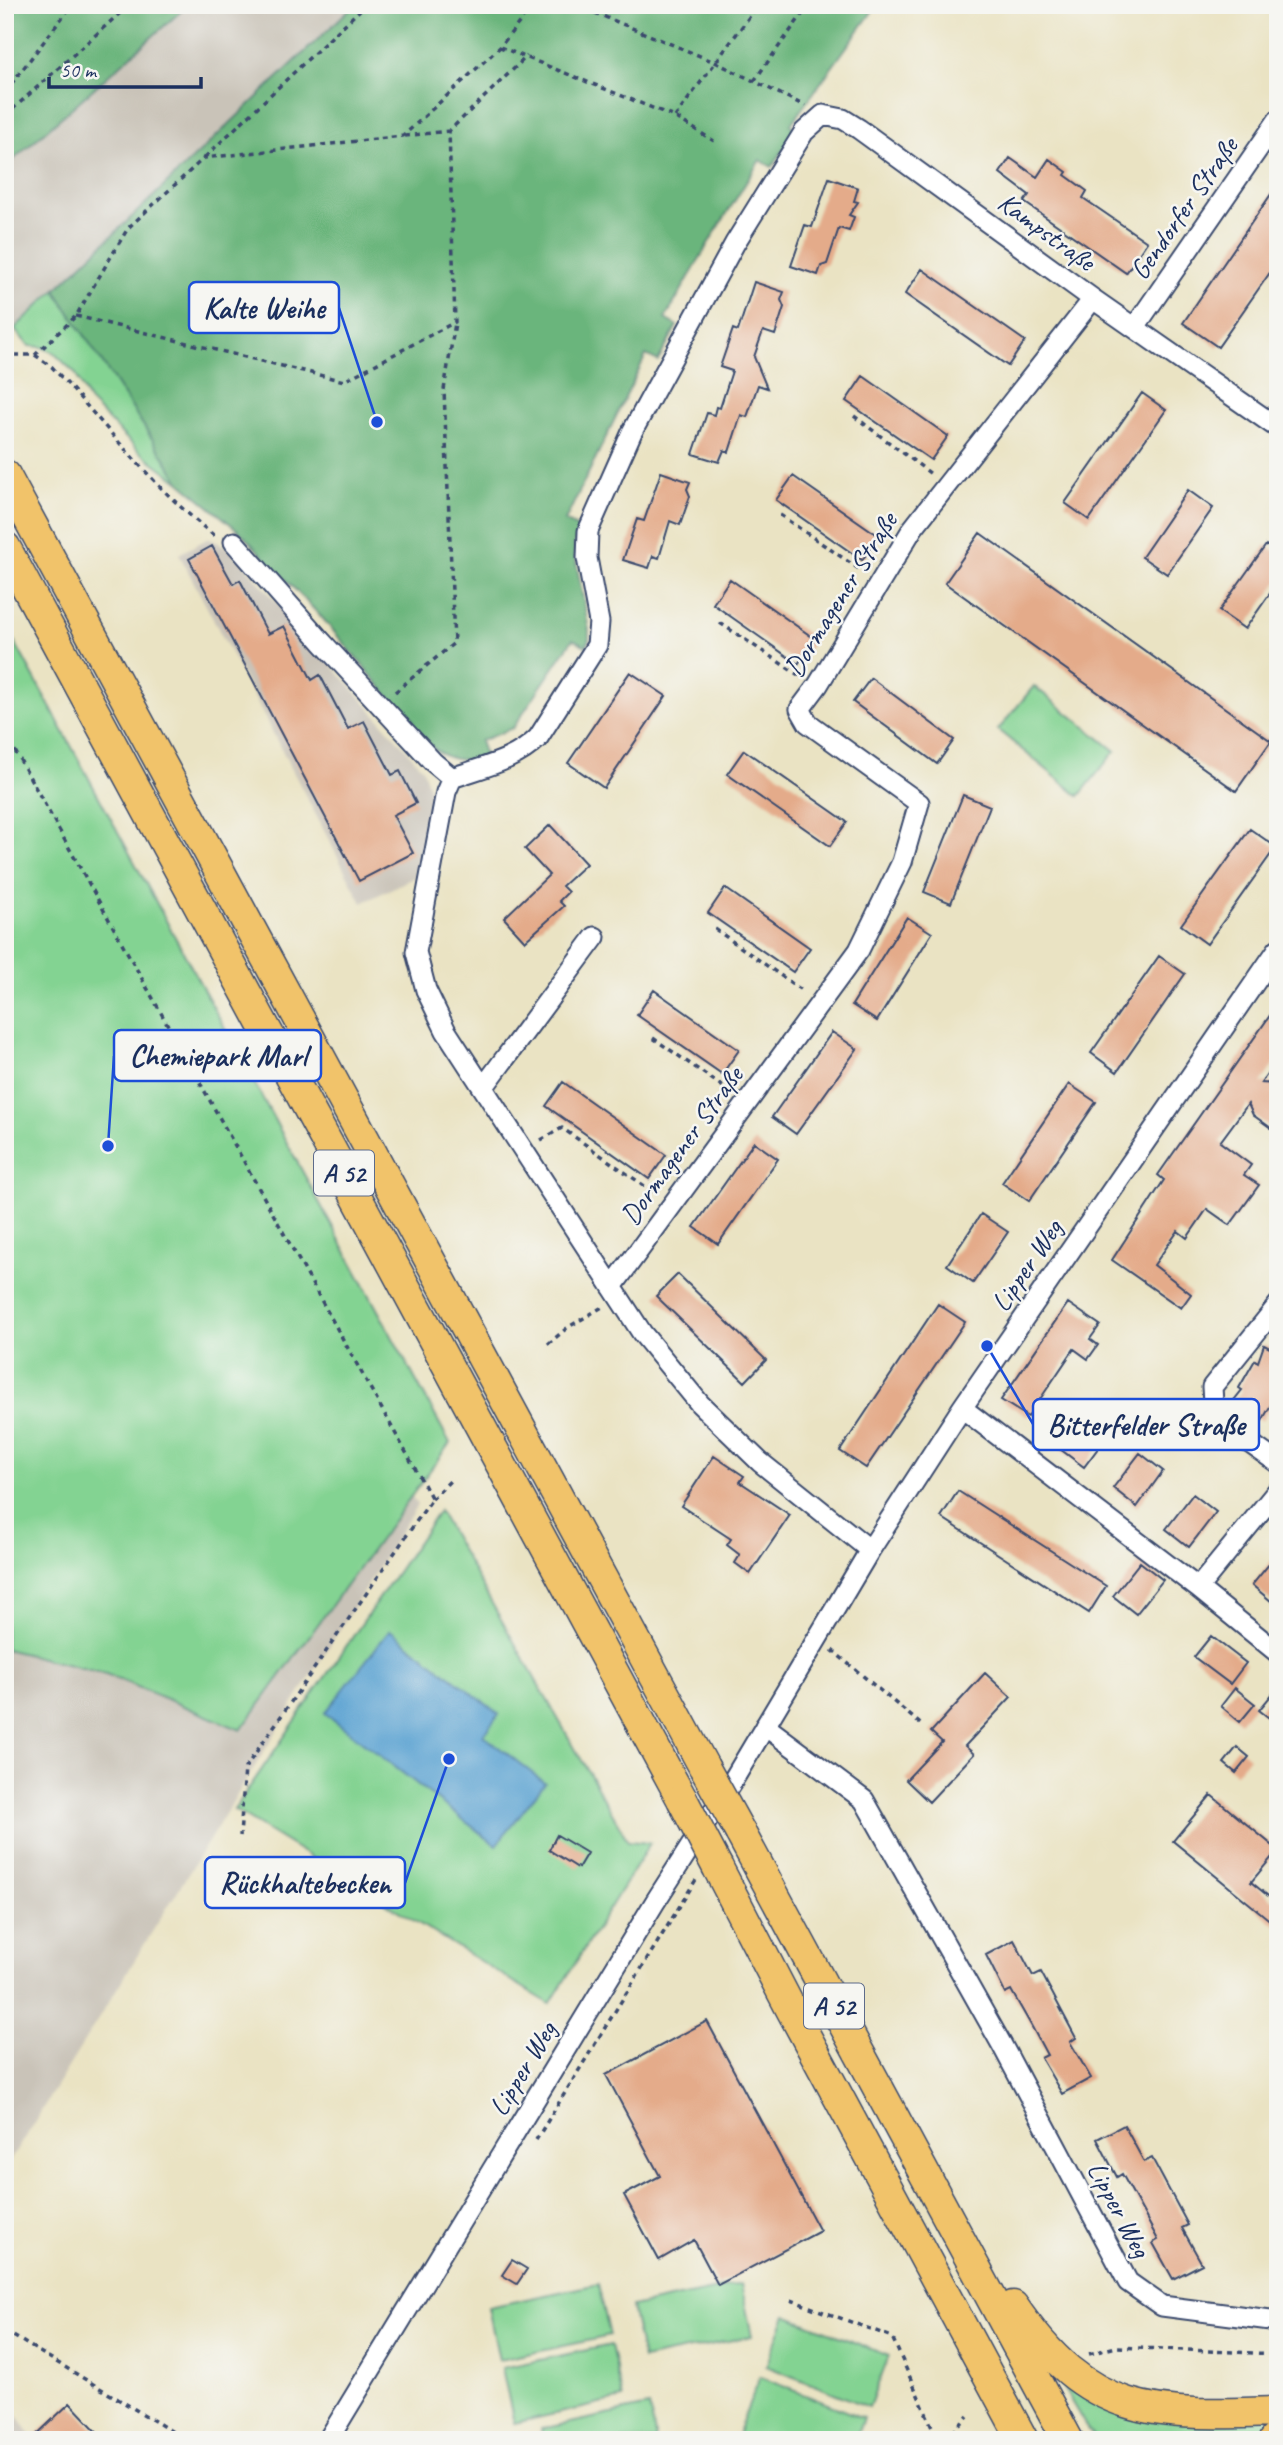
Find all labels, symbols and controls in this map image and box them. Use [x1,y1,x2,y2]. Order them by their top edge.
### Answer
scale bar [49,46,201,90]
text: 50 m [60,57,98,83]
street label: Gendorfer Straße [1122,129,1246,286]
street label: Kampstraße [991,184,1104,280]
callout: Kalte Weihe [189,282,339,333]
text: Kalte Weihe [203,289,327,327]
street label: Dormagener Straße [776,504,906,683]
callout: Chemiepark Marl [114,1030,321,1081]
text: Chemiepark Marl [129,1037,312,1075]
street label: Dormagener Straße [612,1058,752,1231]
road number: A 52 [314,1150,374,1196]
street label: Lipper Weg [983,1212,1071,1318]
callout: Bitterfelder Straße [1033,1399,1259,1450]
text: Bitterfelder Straße [1048,1406,1247,1444]
callout: Rückhaltebecken [205,1857,405,1908]
text: Rückhaltebecken [219,1864,393,1902]
road number: A 52 [804,1983,864,2028]
street label: Lipper Weg [481,2014,565,2122]
street label: Lipper Weg [1080,2155,1160,2264]

